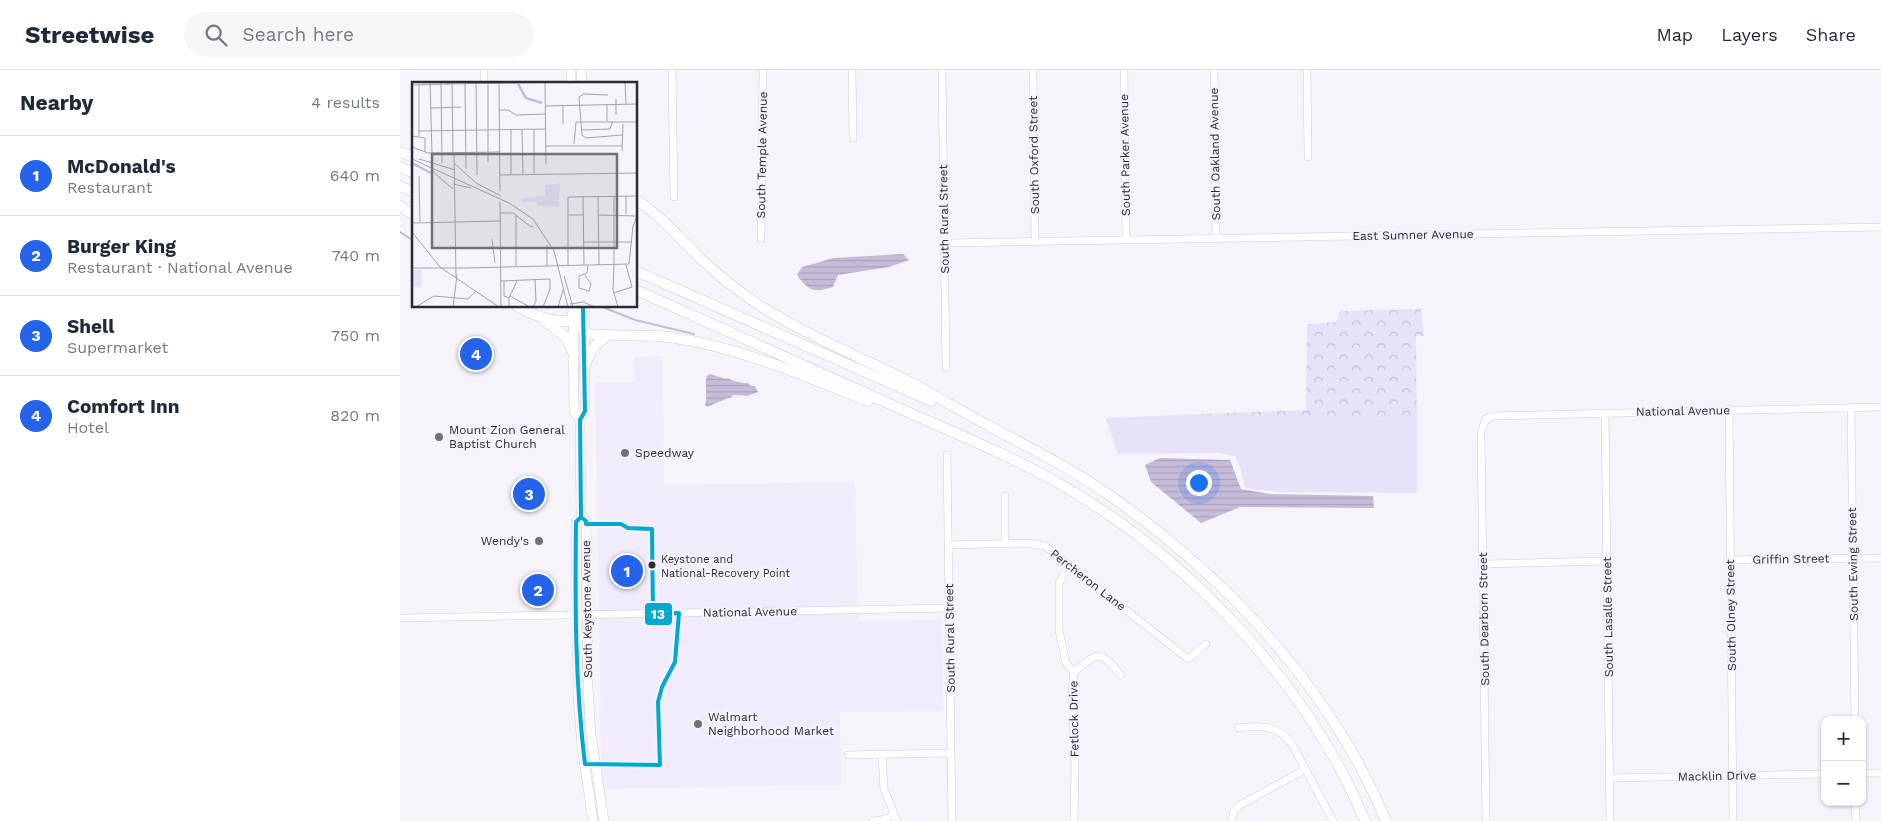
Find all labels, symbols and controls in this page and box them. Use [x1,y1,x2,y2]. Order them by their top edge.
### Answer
search box [184,12,534,57]
text: Streetwise [25,21,154,49]
icon: search [202,21,230,49]
text: Search here [242,23,354,46]
text: Map [1656,24,1693,45]
text: Layers [1721,24,1778,45]
text: Share [1806,24,1856,45]
inset map [412,82,638,308]
street label: South Oakland Avenue [1207,87,1223,221]
text: Nearby [20,90,93,115]
street label: South Temple Avenue [754,91,770,219]
text: 4 results [311,93,380,112]
street label: South Parker Avenue [1117,94,1133,216]
street label: South Oxford Street [1026,96,1042,214]
text: McDonald's [67,155,176,178]
street label: South Rural Street [936,164,952,274]
text: 1 [33,166,39,185]
text: 640 m [330,166,380,185]
text: Restaurant [67,178,153,197]
street label: East Sumner Avenue [1352,227,1474,243]
text: Burger King [67,235,176,258]
text: 2 [31,246,41,265]
text: 740 m [332,246,380,265]
text: Restaurant · National Avenue [67,258,293,277]
text: Shell [67,315,114,338]
text: 3 [31,326,41,345]
text: 750 m [331,326,380,345]
pin: 4 [460,335,492,373]
text: Supermarket [67,338,168,357]
text: Comfort Inn [67,395,180,418]
street label: National Avenue [1636,403,1730,419]
text: 4 [31,406,41,425]
text: 820 m [330,406,380,425]
text: Hotel [67,418,109,437]
place label: Mount Zion General Baptist Church [449,423,565,451]
marker: Mount Zion General Baptist Church [433,431,445,443]
place label: Speedway [635,446,695,460]
marker: Speedway [619,447,631,459]
your location [1186,470,1212,496]
pin: 3 [513,475,545,513]
street label: South Ewing Street [1845,507,1861,621]
place label: Wendy's [481,534,529,548]
marker: Wendy's [533,535,545,547]
street label: South Keystone Avenue [579,540,595,678]
street label: Percheron Lane [1048,546,1128,614]
street label: Griffin Street [1752,551,1830,567]
pin: 1 [611,552,643,590]
street label: South Dearborn Street [1476,552,1492,686]
place label: Keystone and National-Recovery Point [661,553,791,580]
street label: South Lasalle Street [1600,557,1616,677]
street label: South Olney Street [1723,559,1739,671]
marker: Keystone and National-Recovery Point [647,560,657,570]
pin: 2 [522,571,554,609]
street label: South Rural Street [942,583,958,693]
line badge: 13 [644,602,673,626]
street label: National Avenue [703,604,797,620]
text: 13 [651,606,665,622]
street label: Fetlock Drive [1066,681,1082,757]
place label: Walmart Neighborhood Market [708,710,834,738]
map controls [1821,716,1866,806]
button: + [1821,716,1866,761]
marker: Walmart Neighborhood Market [692,718,704,730]
button: − [1821,761,1866,806]
street label: Macklin Drive [1678,768,1757,784]

